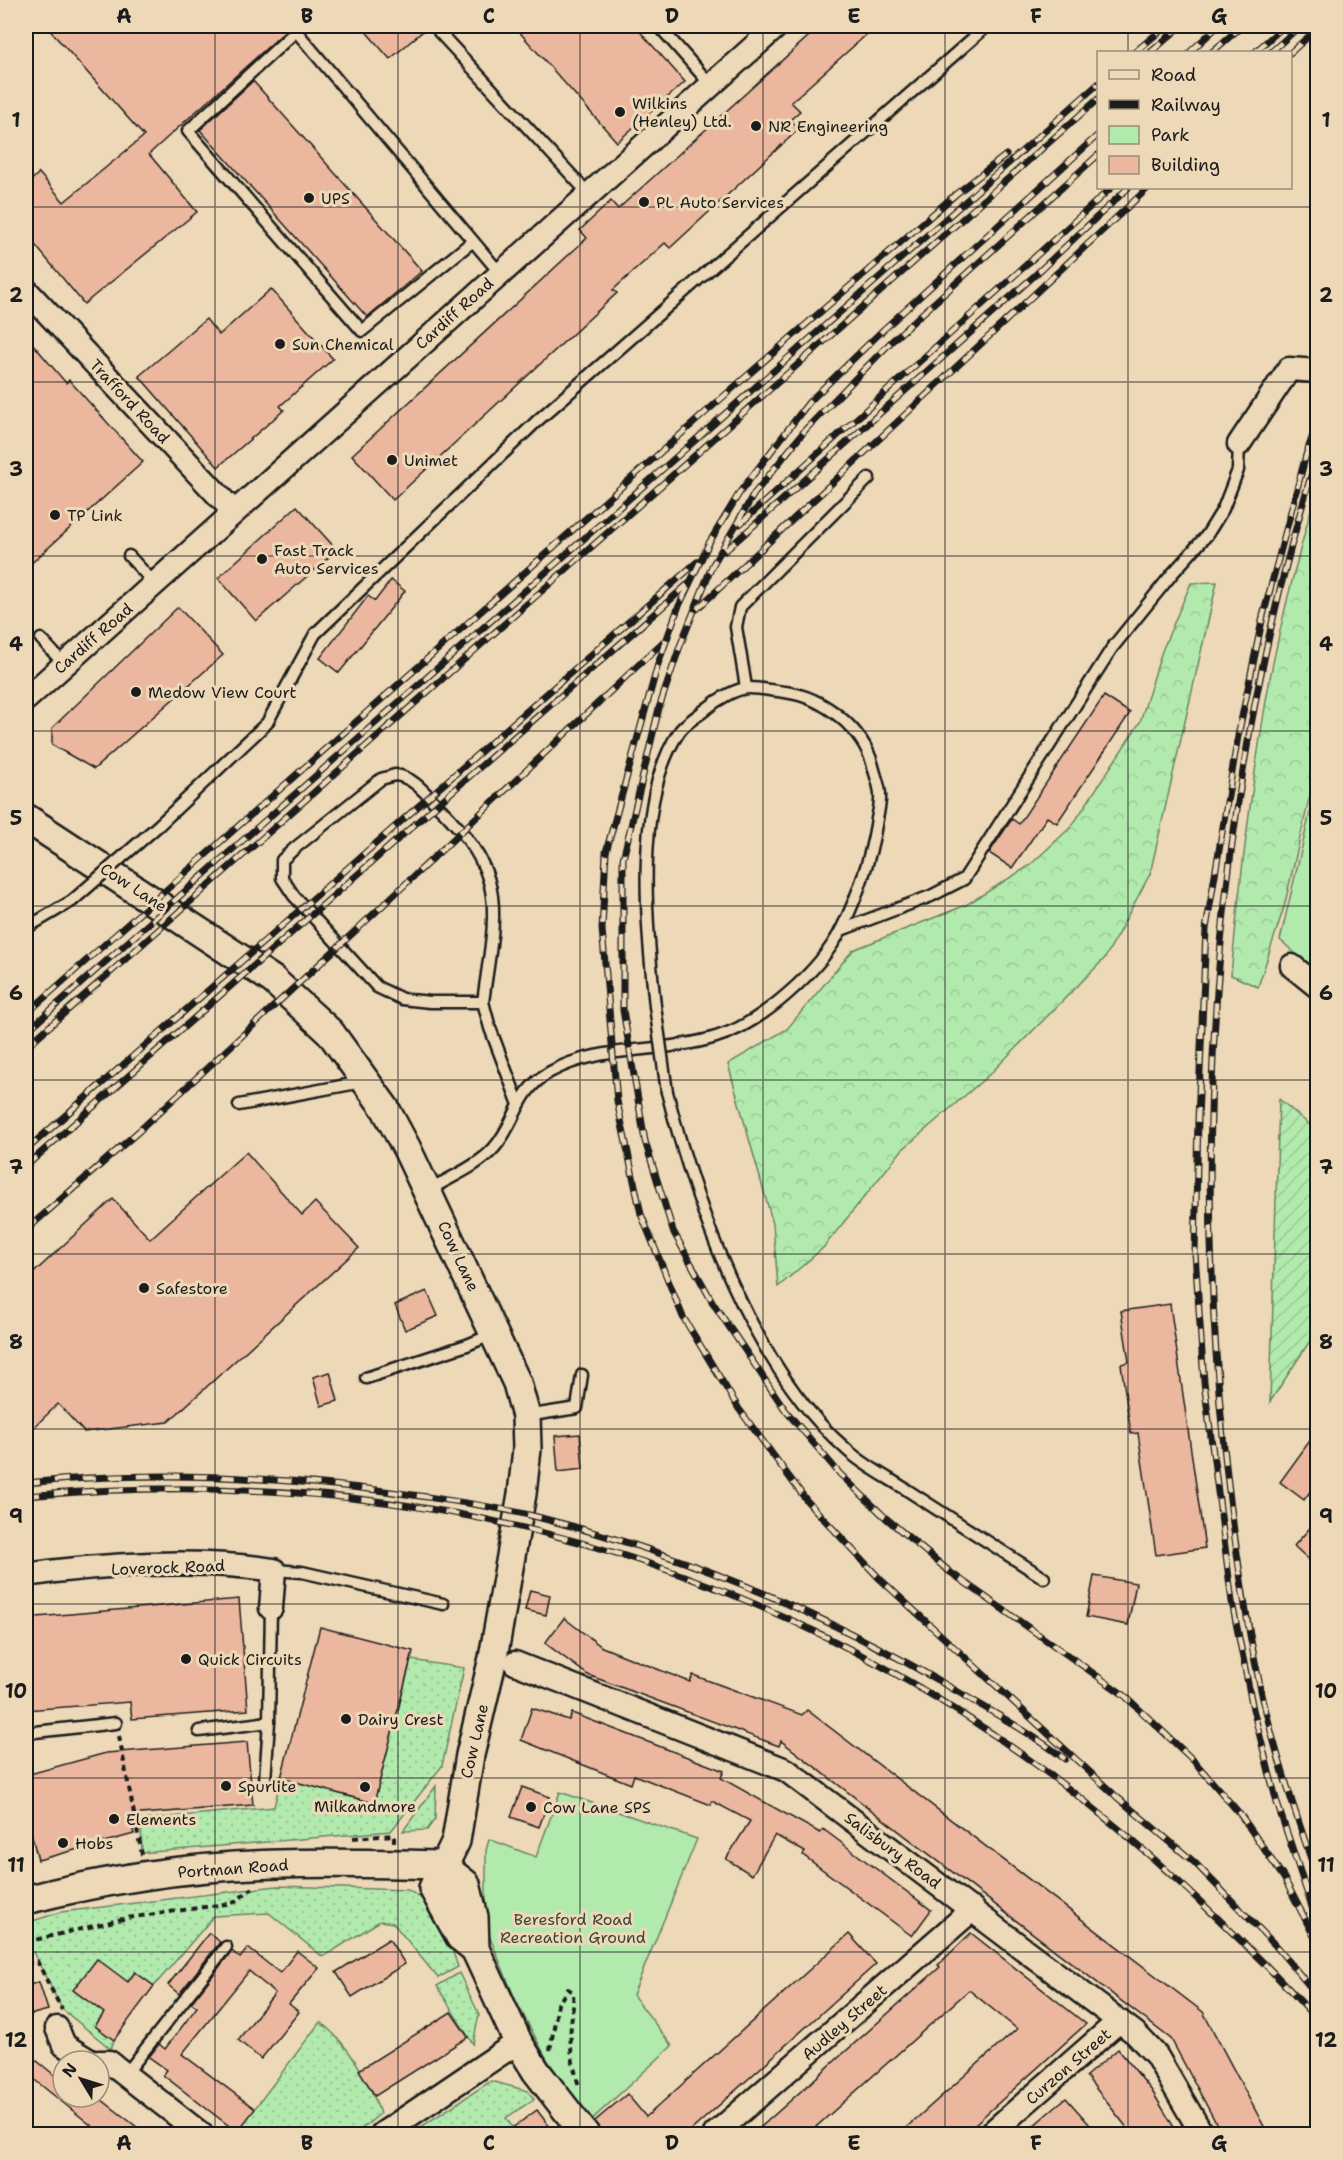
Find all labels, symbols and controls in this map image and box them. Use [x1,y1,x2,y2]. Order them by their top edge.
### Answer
text: A [116,3,132,29]
text: B [301,3,313,29]
text: C [483,3,495,29]
text: D [665,3,679,29]
text: E [847,3,861,29]
text: F [1030,3,1042,29]
text: G [1211,3,1227,29]
legend [1097,51,1292,189]
text: Road [1151,63,1196,87]
place label: Wilkins (Henley) Ltd. [632,93,732,132]
text: Railway [1151,93,1221,117]
marker: Wilkins (Henley) Ltd. [613,105,627,119]
text: 1 [11,107,21,133]
text: 1 [1321,107,1331,133]
place label: NR Engineering [768,116,888,137]
marker: NR Engineering [749,119,763,133]
text: Park [1151,123,1190,147]
text: Building [1151,153,1220,177]
place label: UPS [321,188,350,209]
marker: UPS [302,191,316,205]
place label: PL Auto Services [656,192,784,213]
marker: PL Auto Services [637,195,651,209]
street label: Cardiff Road [411,273,498,354]
text: 2 [9,282,23,308]
text: 2 [1319,282,1333,308]
place label: Sun Chemical [292,334,394,355]
marker: Sun Chemical [273,337,287,351]
street label: Trafford Road [85,355,174,448]
place label: Unimet [404,450,458,471]
marker: Unimet [385,453,399,467]
text: 3 [9,456,23,482]
text: 3 [1319,456,1333,482]
place label: TP Link [67,505,123,526]
marker: TP Link [48,508,62,522]
place label: Fast Track Auto Services [274,540,379,579]
marker: Fast Track Auto Services [255,552,269,566]
street label: Cardiff Road [49,598,137,679]
text: 4 [9,631,23,657]
text: 4 [1319,631,1333,657]
place label: Medow View Court [148,682,297,703]
marker: Medow View Court [129,685,143,699]
text: 5 [10,805,22,831]
text: 5 [1320,805,1332,831]
street label: Cow Lane [96,858,171,917]
text: 6 [9,980,23,1006]
text: 6 [1319,980,1333,1006]
text: 7 [9,1154,23,1180]
text: 7 [1319,1154,1333,1180]
street label: Cow Lane [433,1217,484,1295]
place label: Safestore [156,1278,228,1299]
marker: Safestore [137,1281,151,1295]
text: 8 [9,1329,23,1355]
text: 8 [1319,1329,1333,1355]
text: 9 [9,1503,23,1529]
text: 9 [1319,1503,1333,1529]
street label: Loverock Road [111,1555,225,1580]
place label: Quick Circuits [198,1649,302,1670]
marker: Quick Circuits [179,1652,193,1666]
text: 10 [5,1678,27,1704]
text: 10 [1315,1678,1337,1704]
street label: Cow Lane [456,1702,493,1780]
place label: Dairy Crest [358,1709,444,1730]
marker: Dairy Crest [339,1712,353,1726]
place label: Spurlite [238,1776,297,1797]
marker: Spurlite [219,1779,233,1793]
marker: Milkandmore [358,1780,372,1794]
place label: Milkandmore [314,1796,416,1817]
place label: Cow Lane SPS [543,1797,651,1818]
marker: Cow Lane SPS [524,1800,538,1814]
street label: Salisbury Road [840,1807,945,1894]
place label: Elements [126,1809,197,1830]
marker: Elements [107,1812,121,1826]
place label: Hobs [75,1833,113,1854]
marker: Hobs [56,1836,70,1850]
text: 11 [7,1852,25,1878]
text: 11 [1317,1852,1335,1878]
street label: Portman Road [177,1854,289,1883]
park label: Beresford Road Recreation Ground [500,1909,646,1948]
street label: Audley Street [797,1980,891,2065]
street label: Curzon Street [1021,2023,1115,2109]
text: 12 [5,2027,27,2053]
text: 12 [1315,2027,1337,2053]
north arrow [51,2049,111,2109]
text: N [57,2059,82,2082]
text: A [116,2130,132,2156]
text: B [301,2130,313,2156]
text: C [483,2130,495,2156]
text: D [665,2130,679,2156]
text: E [847,2130,861,2156]
text: F [1030,2130,1042,2156]
text: G [1211,2130,1227,2156]

